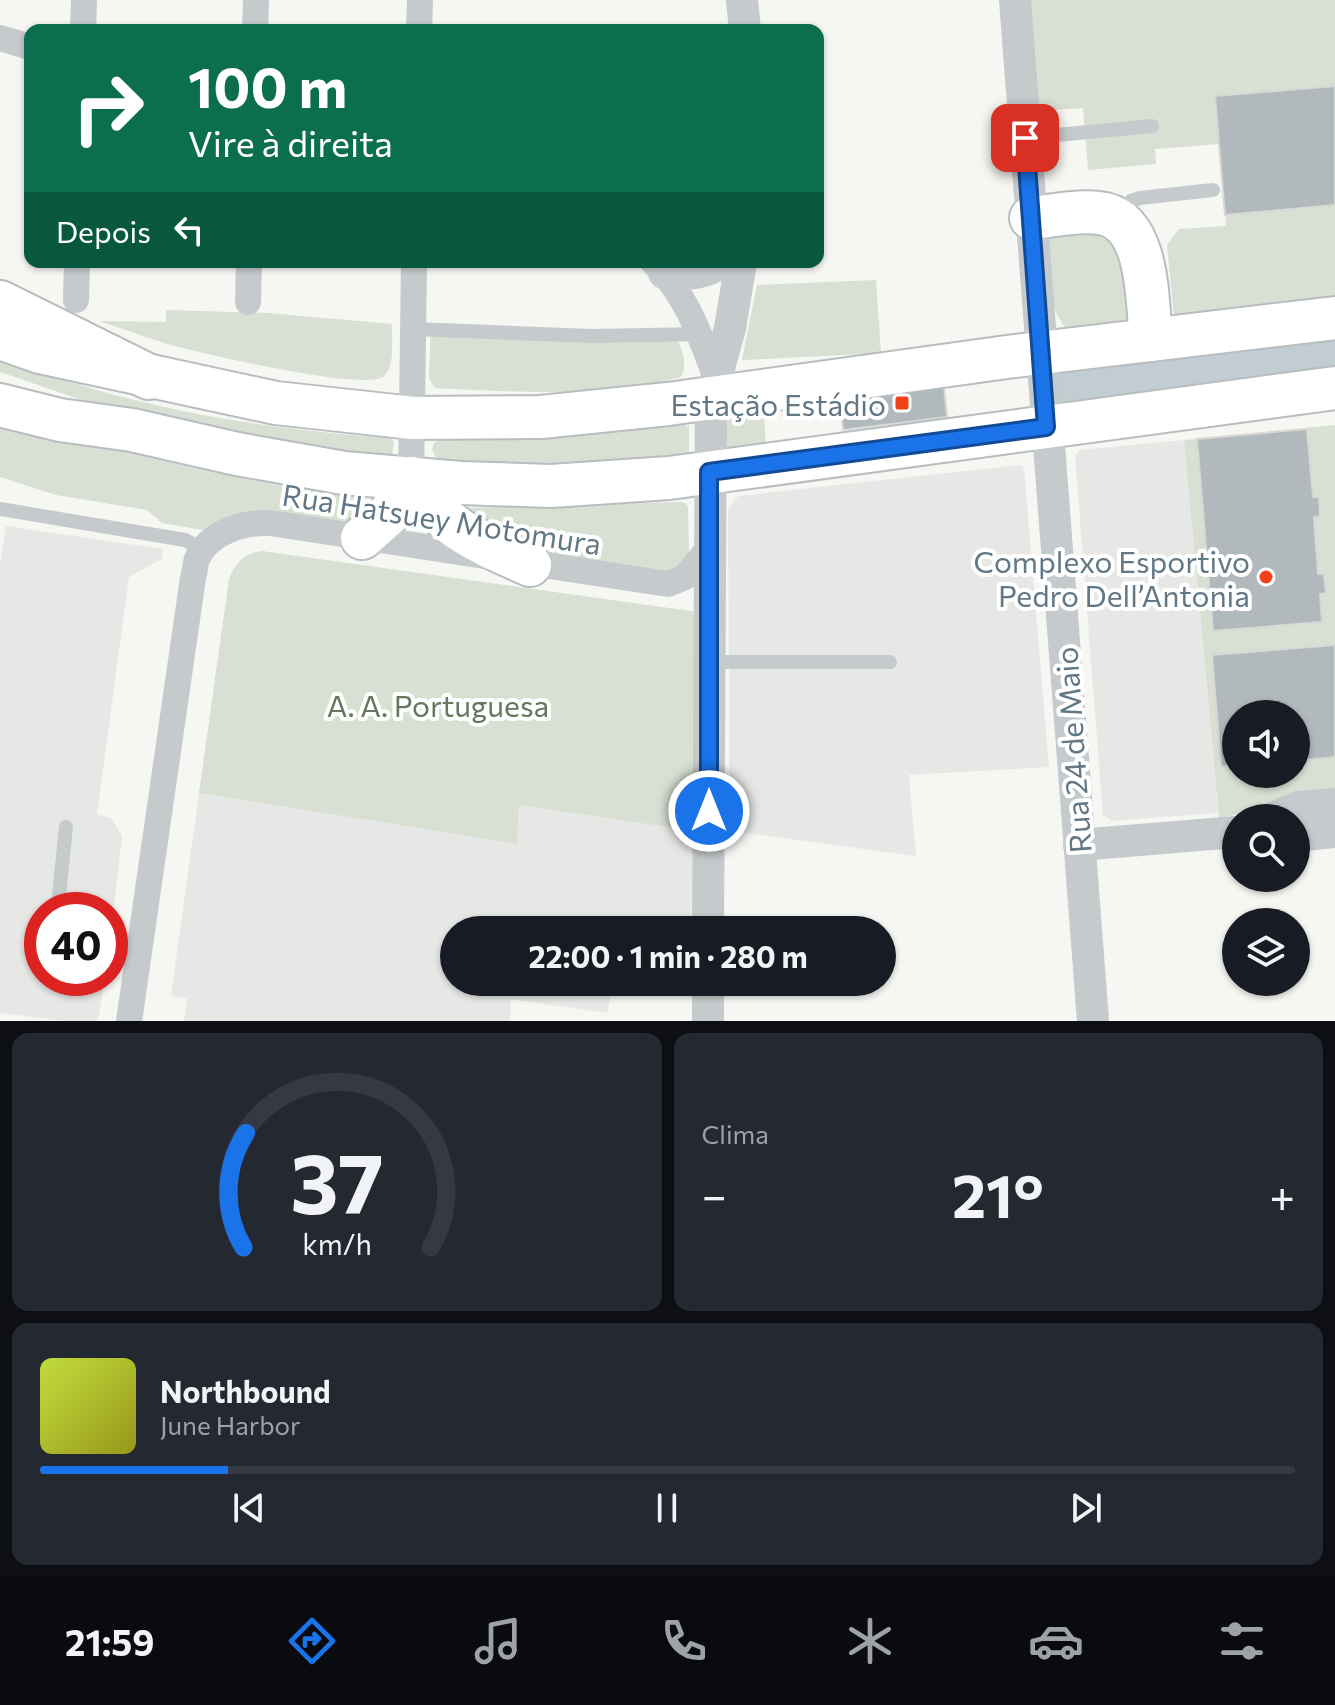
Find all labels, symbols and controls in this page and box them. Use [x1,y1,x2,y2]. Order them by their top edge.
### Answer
text: 100 m [188,51,347,120]
icon: right [56,56,160,160]
pin [991,104,1059,172]
icon: arrive [1003,116,1047,160]
text: Vire à direita [188,120,393,164]
icon: left [167,208,211,252]
text: Depois [56,212,151,249]
place label: Estação Estádio [671,385,886,422]
marker: Estação Estádio [893,394,911,412]
street label: Rua Hatsuey Motomura [280,475,604,561]
place label: Complexo Esportivo Pedro Dell’Antonia [973,542,1250,613]
marker: Complexo Esportivo Pedro Dell’Antonia [1257,568,1275,586]
street label: Rua 24 de Maio [1046,646,1098,854]
park label: A. A. Portuguesa [327,686,549,723]
map controls [1222,700,1310,996]
button: sound [1222,700,1310,788]
position arrow [667,769,751,853]
button: search [1222,804,1310,892]
speed limit sign: 40 [24,892,128,996]
button: layers [1222,908,1310,996]
text: 22:00 · 1 min · 280 m [528,937,808,974]
text: Clima [702,1118,769,1149]
text: 37 [290,1129,383,1231]
text: 21° [952,1157,1044,1230]
text: − [702,1167,727,1221]
text: + [1269,1167,1295,1221]
text: km/h [302,1226,372,1261]
text: Northbound [160,1372,331,1409]
text: June Harbor [160,1409,300,1440]
icon: previous [227,1486,271,1530]
icon: pause [645,1486,689,1530]
icon: next [1064,1486,1108,1530]
icon: directions [284,1613,340,1669]
icon: music [470,1613,526,1669]
icon: phone [656,1613,712,1669]
icon: climate [842,1613,898,1669]
icon: car [1028,1613,1084,1669]
icon: filters [1214,1613,1270,1669]
text: 21:59 [65,1619,154,1663]

